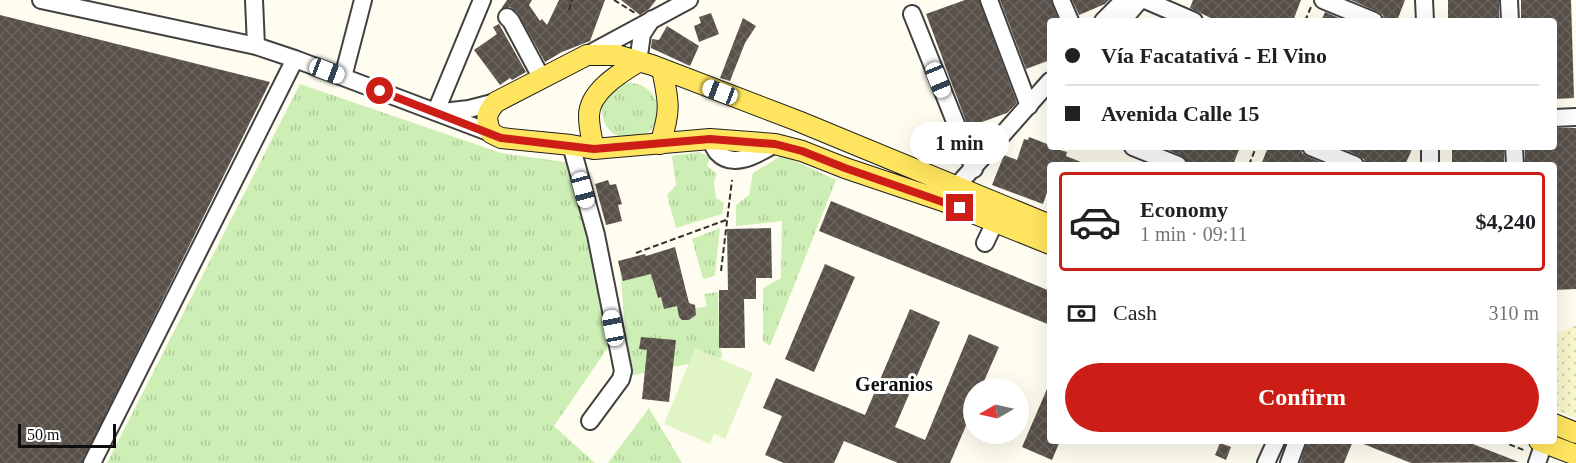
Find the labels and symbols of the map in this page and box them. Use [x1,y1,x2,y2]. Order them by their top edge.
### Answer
car [307,56,347,86]
car [923,60,953,100]
route start [366,77,393,104]
car [700,77,740,107]
callout: 1 min [910,121,1010,163]
car [570,170,596,210]
route end [946,194,973,221]
car [601,309,625,347]
district label: Geranios [855,373,933,395]
north arrow [963,378,1029,444]
scale bar [18,421,116,448]

